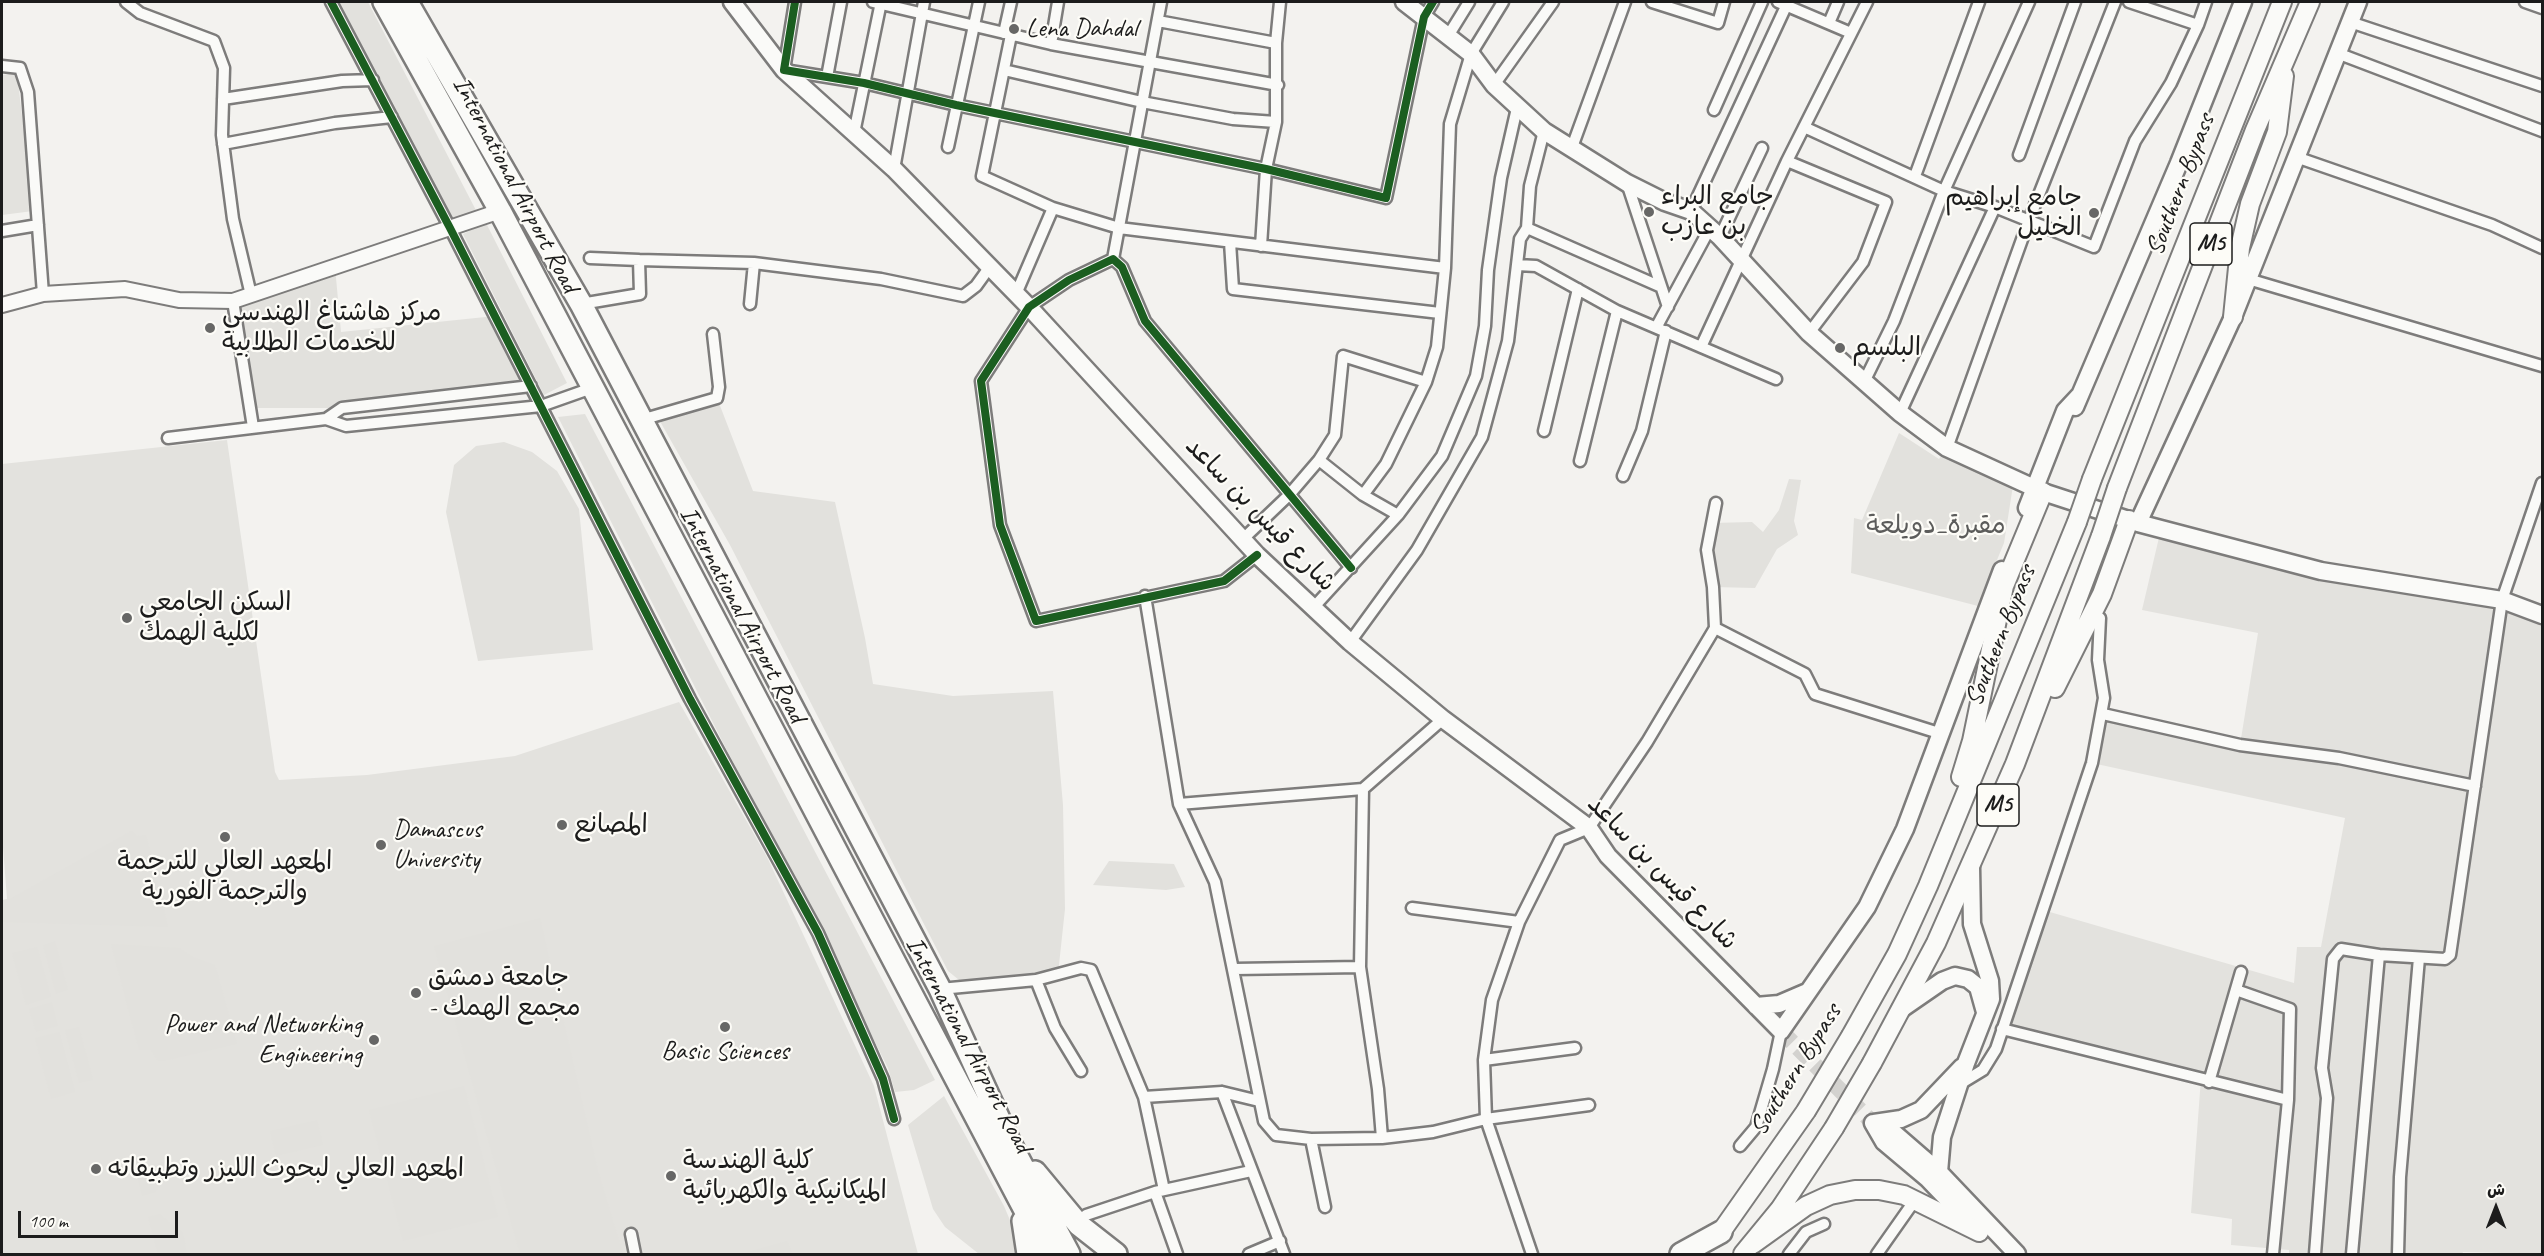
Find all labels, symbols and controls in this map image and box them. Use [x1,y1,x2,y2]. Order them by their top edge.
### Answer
place label: Lena Dahdal [1026,13,1137,45]
marker: Lena Dahdal [1007,22,1021,36]
street label: International Airport Road [445,72,585,298]
street label: Southern Bypass [2140,110,2222,260]
place label: جامع البراء بن عازب [1661,181,1774,243]
place label: جامع إبراهيم الخليل [1945,182,2082,243]
marker: جامع البراء بن عازب [1642,205,1656,219]
marker: جامع إبراهيم الخليل [2087,206,2101,220]
road number: M5 [2190,223,2232,265]
place label: مركز هاشتاغ الهندسي للخدمات الطلابية [222,297,441,358]
marker: مركز هاشتاغ الهندسي للخدمات الطلابية [203,321,217,335]
place label: البلسم [1852,332,1921,364]
marker: البلسم [1833,341,1847,355]
street label: شارع قيس بن ساعد [1178,431,1342,599]
street label: International Airport Road [672,502,812,728]
park label: مقبرة_دويلعة [1866,510,2006,542]
street label: Southern Bypass [1959,561,2043,711]
place label: السكن الجامعي لكلية الهمك [139,587,292,648]
marker: السكن الجامعي لكلية الهمك [120,611,134,625]
road number: M5 [1977,784,2019,826]
street label: شارع قيس بن ساعد [1580,789,1744,957]
place label: المصانع [574,809,648,841]
place label: Damascus University [393,814,481,876]
marker: المصانع [555,818,569,832]
marker: المعهد العالي للترجمة والترجمة الفورية [218,830,232,844]
marker: Damascus University [374,838,388,852]
place label: المعهد العالي للترجمة والترجمة الفورية [118,846,332,908]
street label: International Airport Road [898,932,1038,1158]
place label: جامعة دمشق - مجمع الهمك [428,962,581,1024]
marker: جامعة دمشق - مجمع الهمك [409,986,423,1000]
street label: Southern Bypass [1743,999,1849,1141]
place label: Power and Networking Engineering [165,1009,362,1070]
marker: Basic Sciences [718,1020,732,1034]
marker: Power and Networking Engineering [367,1033,381,1047]
place label: Basic Sciences [661,1036,789,1068]
place label: كلية الهندسة الميكانيكية والكهربائية [683,1145,887,1206]
place label: المعهد العالي لبحوث الليزر وتطبيقاته [108,1153,464,1185]
marker: المعهد العالي لبحوث الليزر وتطبيقاته [89,1162,103,1176]
marker: كلية الهندسة الميكانيكية والكهربائية [664,1169,678,1183]
north arrow [2466,1178,2526,1238]
text: ش [2487,1180,2505,1200]
scale bar [21,1199,182,1237]
text: 100 m [29,1210,68,1232]

